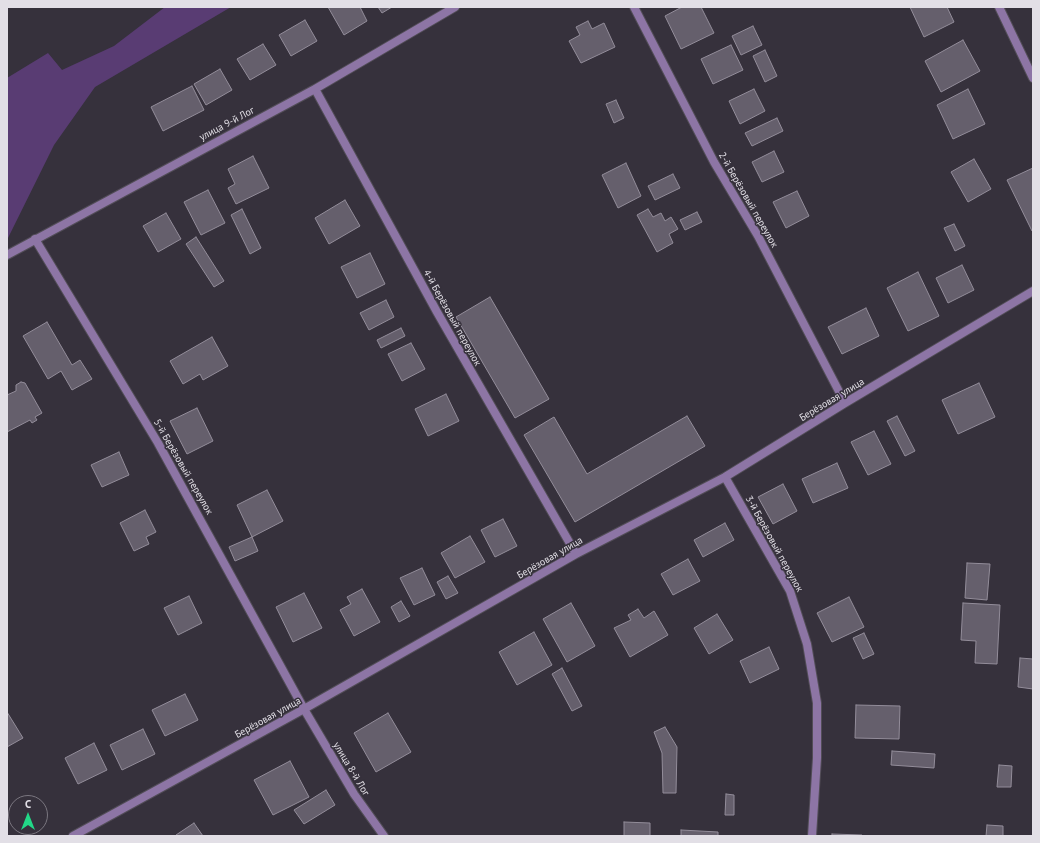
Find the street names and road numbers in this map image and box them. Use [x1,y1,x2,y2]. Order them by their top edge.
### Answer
street label: улица 9-й Лог [197,104,257,144]
street label: 2-й Берёзовый переулок [716,150,780,250]
street label: 4-й Берёзовый переулок [421,268,483,368]
street label: Берёзовая улица [797,376,867,424]
street label: 5-й Берёзовый переулок [151,417,215,517]
street label: 3-й Берёзовый переулок [743,494,805,594]
street label: Берёзовая улица [515,534,585,582]
street label: Берёзовая улица [233,695,303,741]
street label: улица 8-й Лог [330,740,372,798]

